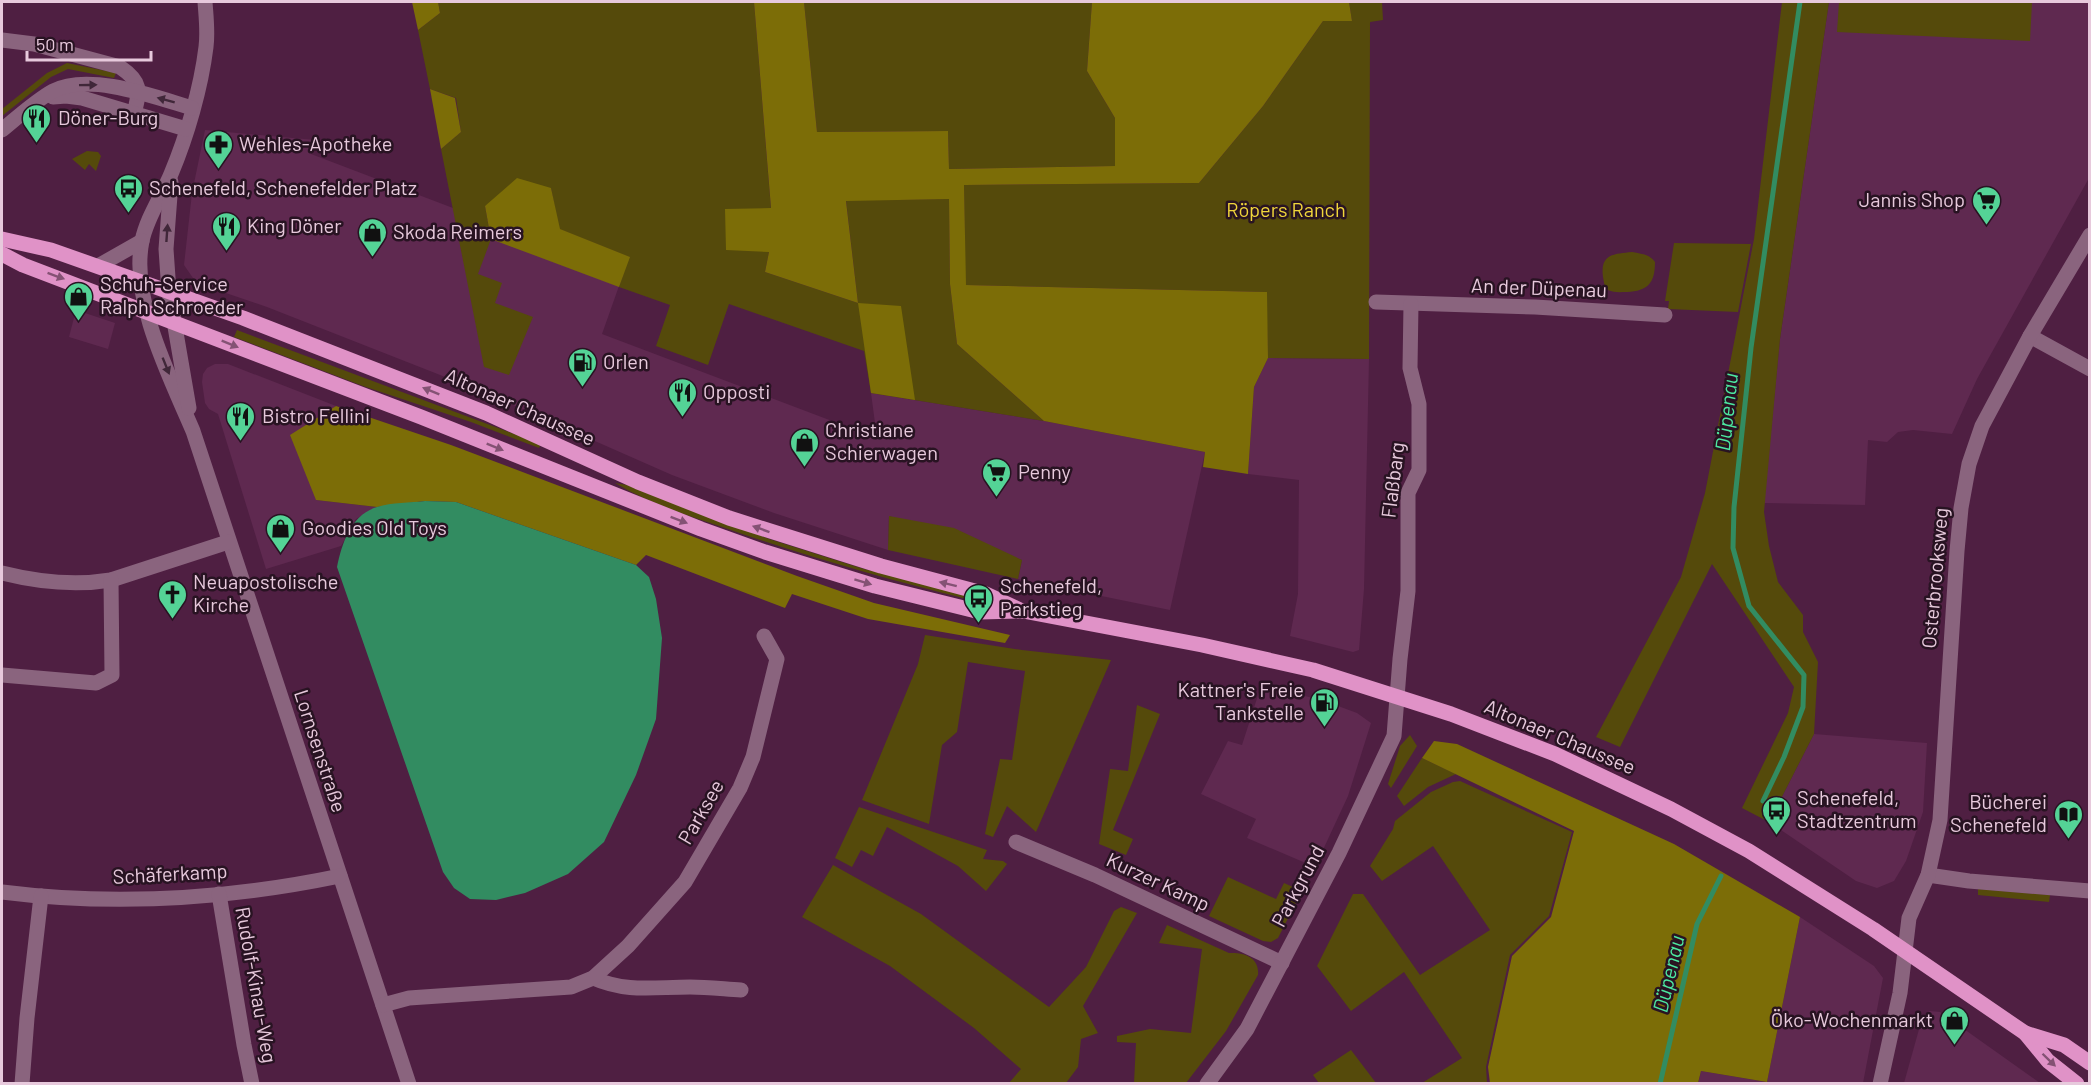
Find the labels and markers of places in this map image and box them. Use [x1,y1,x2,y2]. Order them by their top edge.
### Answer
restaurant icon: Döner-Burg [21,102,53,144]
place label: Döner-Burg [58,105,158,129]
pharmacy icon: Wehles-Apotheke [202,128,234,170]
place label: Wehles-Apotheke [239,131,392,155]
bus stop icon: Schenefeld, Schenefelder Platz [112,172,144,214]
place label: Schenefeld, Schenefelder Platz [149,175,417,199]
supermarket icon: Jannis Shop [1970,184,2002,226]
place label: Jannis Shop [1859,187,1965,211]
restaurant icon: King Döner [210,210,242,252]
place label: King Döner [247,213,341,237]
shop icon: Skoda Reimers [356,216,388,258]
place label: Skoda Reimers [393,219,522,243]
place label: Schuh-Service Ralph Schroeder [100,271,243,318]
shop icon: Schuh-Service Ralph Schroeder [63,280,95,322]
fuel station icon: Orlen [566,346,598,388]
place label: Orlen [603,349,649,373]
restaurant icon: Opposti [666,376,698,418]
place label: Opposti [703,379,770,403]
restaurant icon: Bistro Fellini [225,400,257,442]
place label: Bistro Fellini [262,403,370,427]
place label: Christiane Schierwagen [825,417,938,464]
shop icon: Christiane Schierwagen [788,426,820,468]
supermarket icon: Penny [981,456,1013,498]
place label: Penny [1018,459,1071,483]
shop icon: Goodies Old Toys [265,512,297,554]
place label: Goodies Old Toys [302,515,447,539]
place label: Neuapostolische Kirche [193,569,338,616]
place label: Schenefeld, Parkstieg [1000,573,1102,620]
church icon: Neuapostolische Kirche [156,578,188,620]
bus stop icon: Schenefeld, Parkstieg [963,582,995,624]
place label: Kattner's Freie Tankstelle [1177,677,1304,724]
fuel station icon: Kattner's Freie Tankstelle [1309,686,1341,728]
place label: Schenefeld, Stadtzentrum [1797,785,1917,832]
place label: Bücherei Schenefeld [1950,789,2047,836]
bus stop icon: Schenefeld, Stadtzentrum [1760,794,1792,836]
library icon: Bücherei Schenefeld [2052,798,2084,840]
shop icon: Öko-Wochenmarkt [1938,1004,1970,1046]
place label: Öko-Wochenmarkt [1771,1007,1933,1031]

